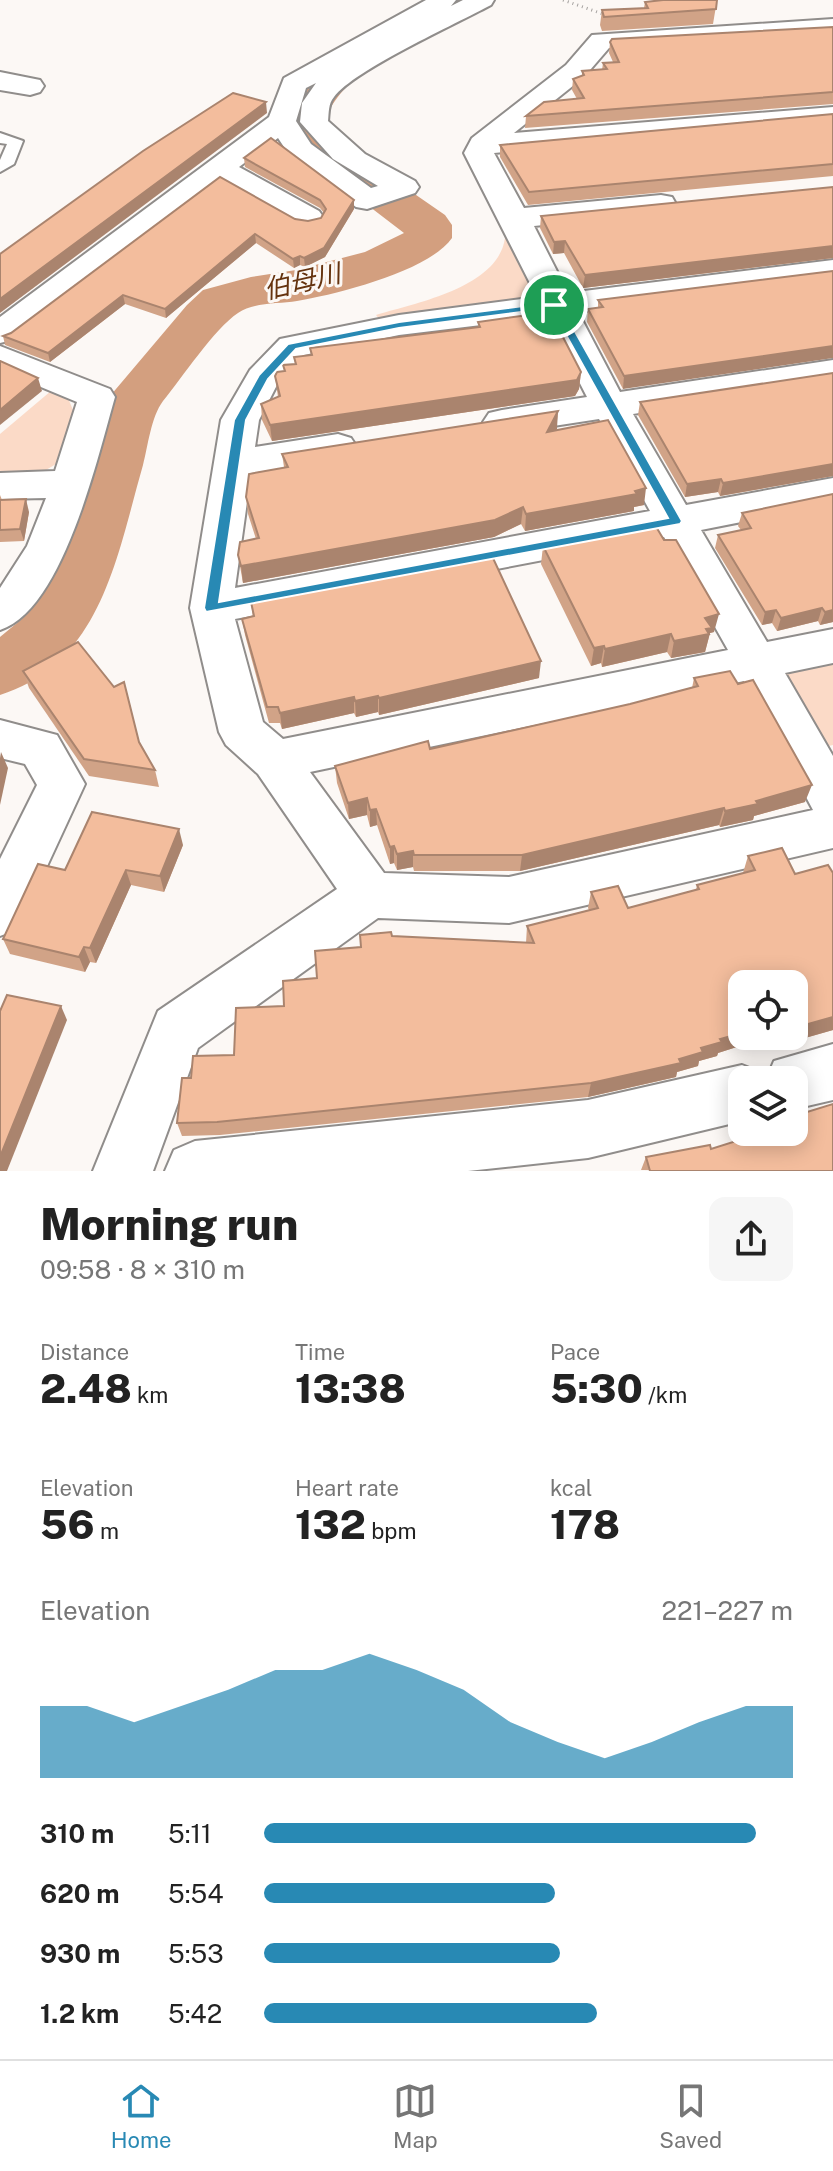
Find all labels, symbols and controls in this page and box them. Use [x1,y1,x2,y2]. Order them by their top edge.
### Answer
water label: 伯母川 [261,256,346,305]
pin [520,271,588,339]
icon: arrive [532,283,576,327]
map controls [728,970,808,1146]
button: locate [728,970,808,1050]
button: layers [728,1066,808,1146]
button: share [709,1197,793,1281]
text: Morning run [40,1198,298,1250]
text: 09:58 · 8 × 310 m [40,1254,245,1285]
text: Distance [40,1339,129,1365]
text: Time [295,1339,345,1365]
text: Pace [550,1339,600,1365]
text: 2.48 [40,1365,132,1412]
text: 13:38 [295,1365,406,1412]
text: 5:30 [550,1365,643,1412]
text: km [132,1382,168,1408]
text: /km [643,1382,687,1408]
text: Elevation [40,1475,133,1501]
text: Heart rate [295,1475,399,1501]
text: kcal [550,1475,592,1501]
text: 56 [40,1501,95,1548]
text: 132 [295,1501,366,1548]
text: 178 [550,1501,620,1548]
text: m [95,1518,119,1544]
text: bpm [366,1518,416,1544]
text: Elevation [40,1595,150,1626]
text: 221–227 m [662,1595,793,1626]
text: 310 m [40,1818,114,1849]
text: 5:11 [168,1818,212,1849]
text: 620 m [40,1878,120,1909]
text: 5:54 [168,1878,224,1909]
text: 930 m [40,1938,120,1969]
text: 5:53 [168,1938,224,1969]
text: 1.2 km [40,1998,119,2029]
text: 5:42 [168,1998,222,2029]
tab: Home [111,2079,171,2153]
tab: Map [393,2079,438,2153]
tab: Saved [659,2079,722,2153]

